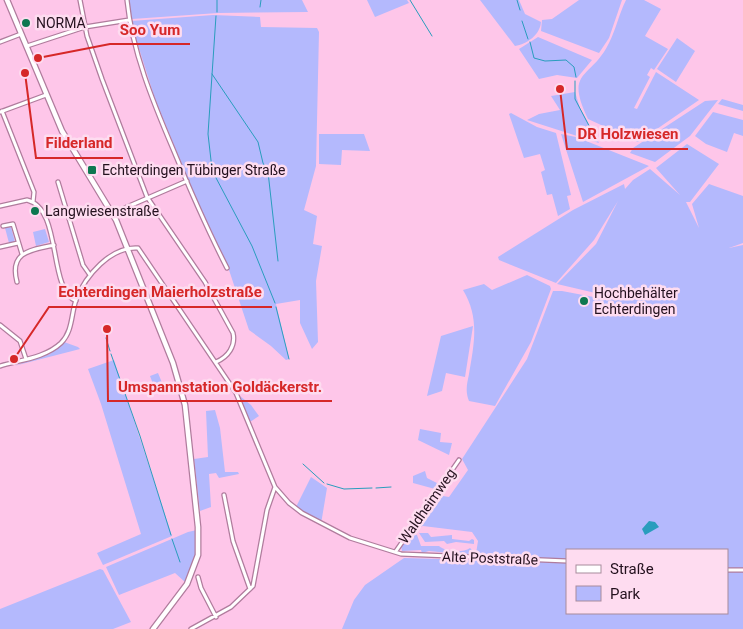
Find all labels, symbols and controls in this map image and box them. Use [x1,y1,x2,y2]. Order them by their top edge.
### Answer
callout: Soo Yum [110,14,190,44]
place label: NORMA [36,15,86,31]
marker: NORMA [20,17,32,29]
text: Soo Yum [120,21,180,39]
callout: DR Holzwiesen [567,119,688,149]
text: DR Holzwiesen [577,125,679,143]
callout: Filderland [36,128,123,158]
text: Filderland [45,134,113,152]
place label: Echterdingen Tübinger Straße [102,162,285,178]
marker: Echterdingen Tübinger Straße [86,164,98,176]
place label: Langwiesenstraße [45,203,159,219]
marker: Langwiesenstraße [29,205,41,217]
callout: Echterdingen Maierholzstraße [49,277,272,307]
text: Echterdingen Maierholzstraße [58,283,262,301]
place label: Hochbehälter Echterdingen [594,285,678,317]
marker: Hochbehälter Echterdingen [578,295,590,307]
callout: Umspannstation Goldäckerstr. [108,371,332,401]
text: Umspannstation Goldäckerstr. [118,378,322,396]
street label: Waldheimweg [395,465,459,547]
street label: Alte Poststraße [442,548,538,568]
legend [566,549,728,614]
text: Straße [610,560,654,578]
text: Park [610,585,641,603]

